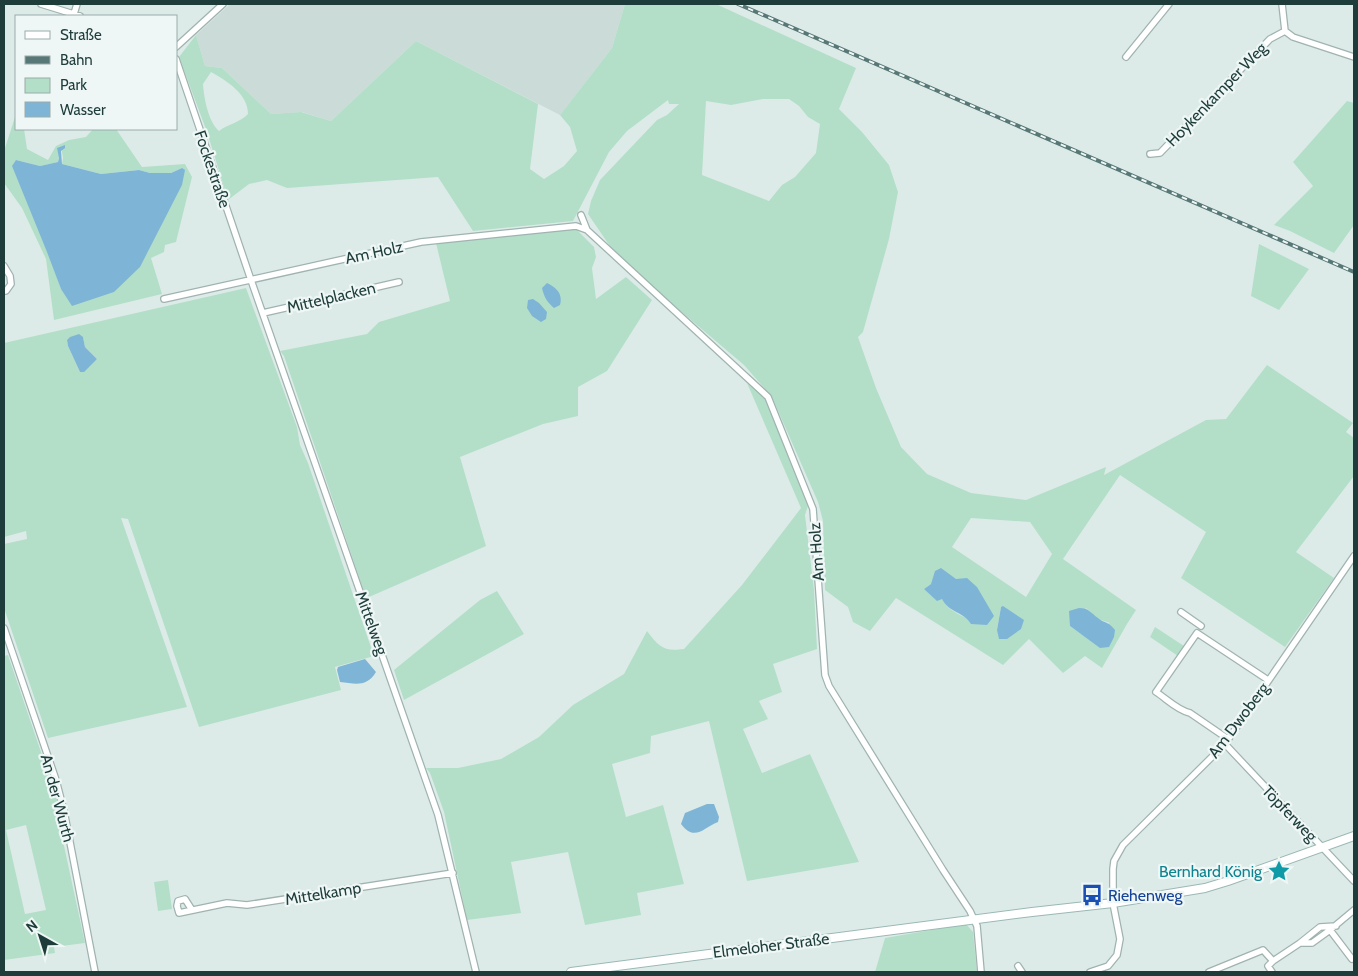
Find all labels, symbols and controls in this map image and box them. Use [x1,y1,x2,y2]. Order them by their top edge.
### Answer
legend [15,15,178,130]
text: Straße [60,26,102,44]
street label: Hoykenkamper Weg [1162,38,1271,150]
text: Bahn [60,51,93,69]
text: Park [60,76,87,94]
text: Wasser [60,101,106,119]
street label: Fockestraße [190,128,235,210]
street label: Am Holz [343,237,405,268]
street label: Mittelplacken [285,278,377,317]
street label: Am Holz [805,522,828,582]
street label: Mittelweg [351,589,392,659]
street label: Am Dwoberg [1204,678,1274,762]
street label: An der Wurth [37,752,78,844]
street label: Töpferweg [1258,781,1322,846]
place icon: Bernhard König [1266,858,1292,884]
place label: Bernhard König [1159,862,1263,881]
street label: Mittelkamp [284,878,362,909]
bus stop icon: Riehenweg [1079,882,1105,908]
place label: Riehenweg [1108,886,1184,905]
north arrow [15,911,65,961]
text: N [22,916,41,936]
street label: Elmeloher Straße [712,929,830,962]

